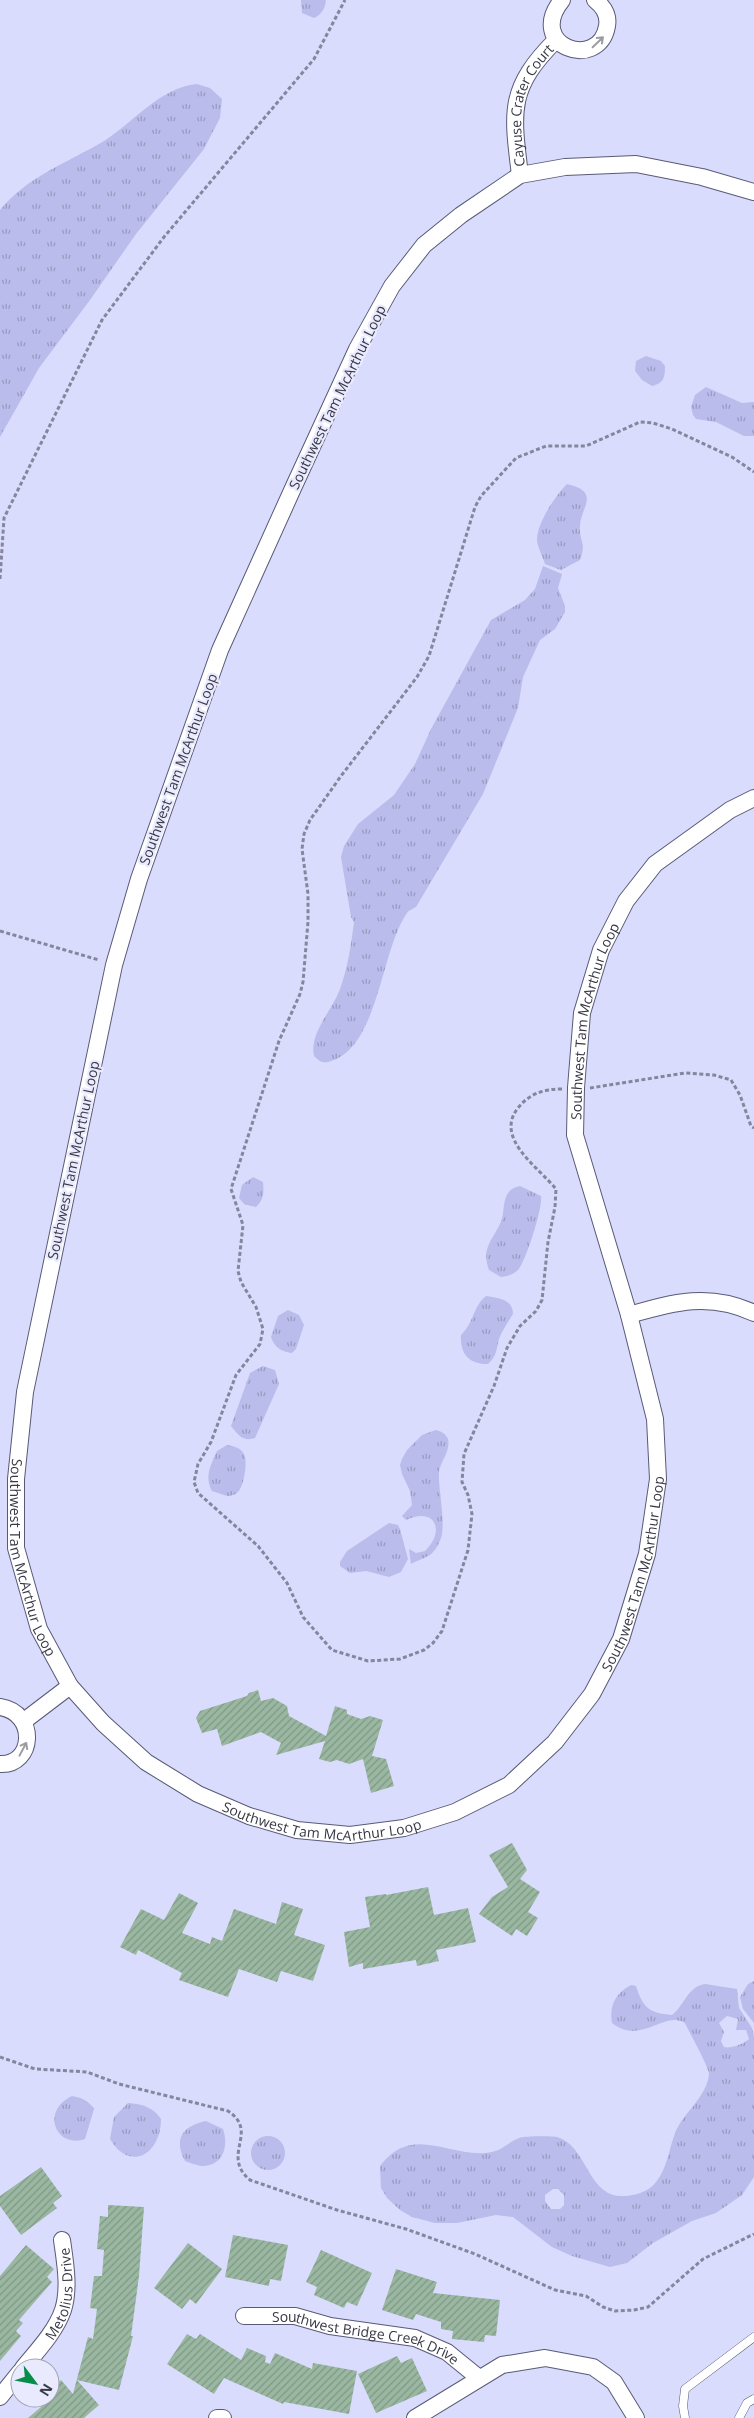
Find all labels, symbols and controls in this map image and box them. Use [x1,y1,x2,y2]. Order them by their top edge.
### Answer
one-way arrow [592,36,605,47]
street label: Cayuse Crater Court [506,39,557,168]
street label: Southwest Tam McArthur Loop [284,302,390,492]
street label: Southwest Tam McArthur Loop [134,671,222,867]
street label: Southwest Tam McArthur Loop [566,919,623,1120]
street label: Southwest Tam McArthur Loop [43,1059,103,1261]
street label: Southwest Tam McArthur Loop [6,1458,61,1659]
street label: Southwest Tam McArthur Loop [596,1475,668,1674]
one-way arrow [18,1741,28,1756]
street label: Southwest Tam McArthur Loop [220,1796,423,1845]
street label: Metolius Drive [40,2247,76,2343]
street label: Southwest Bridge Creek Drive [272,2307,464,2368]
north arrow [10,2358,60,2408]
text: N [35,2380,58,2400]

